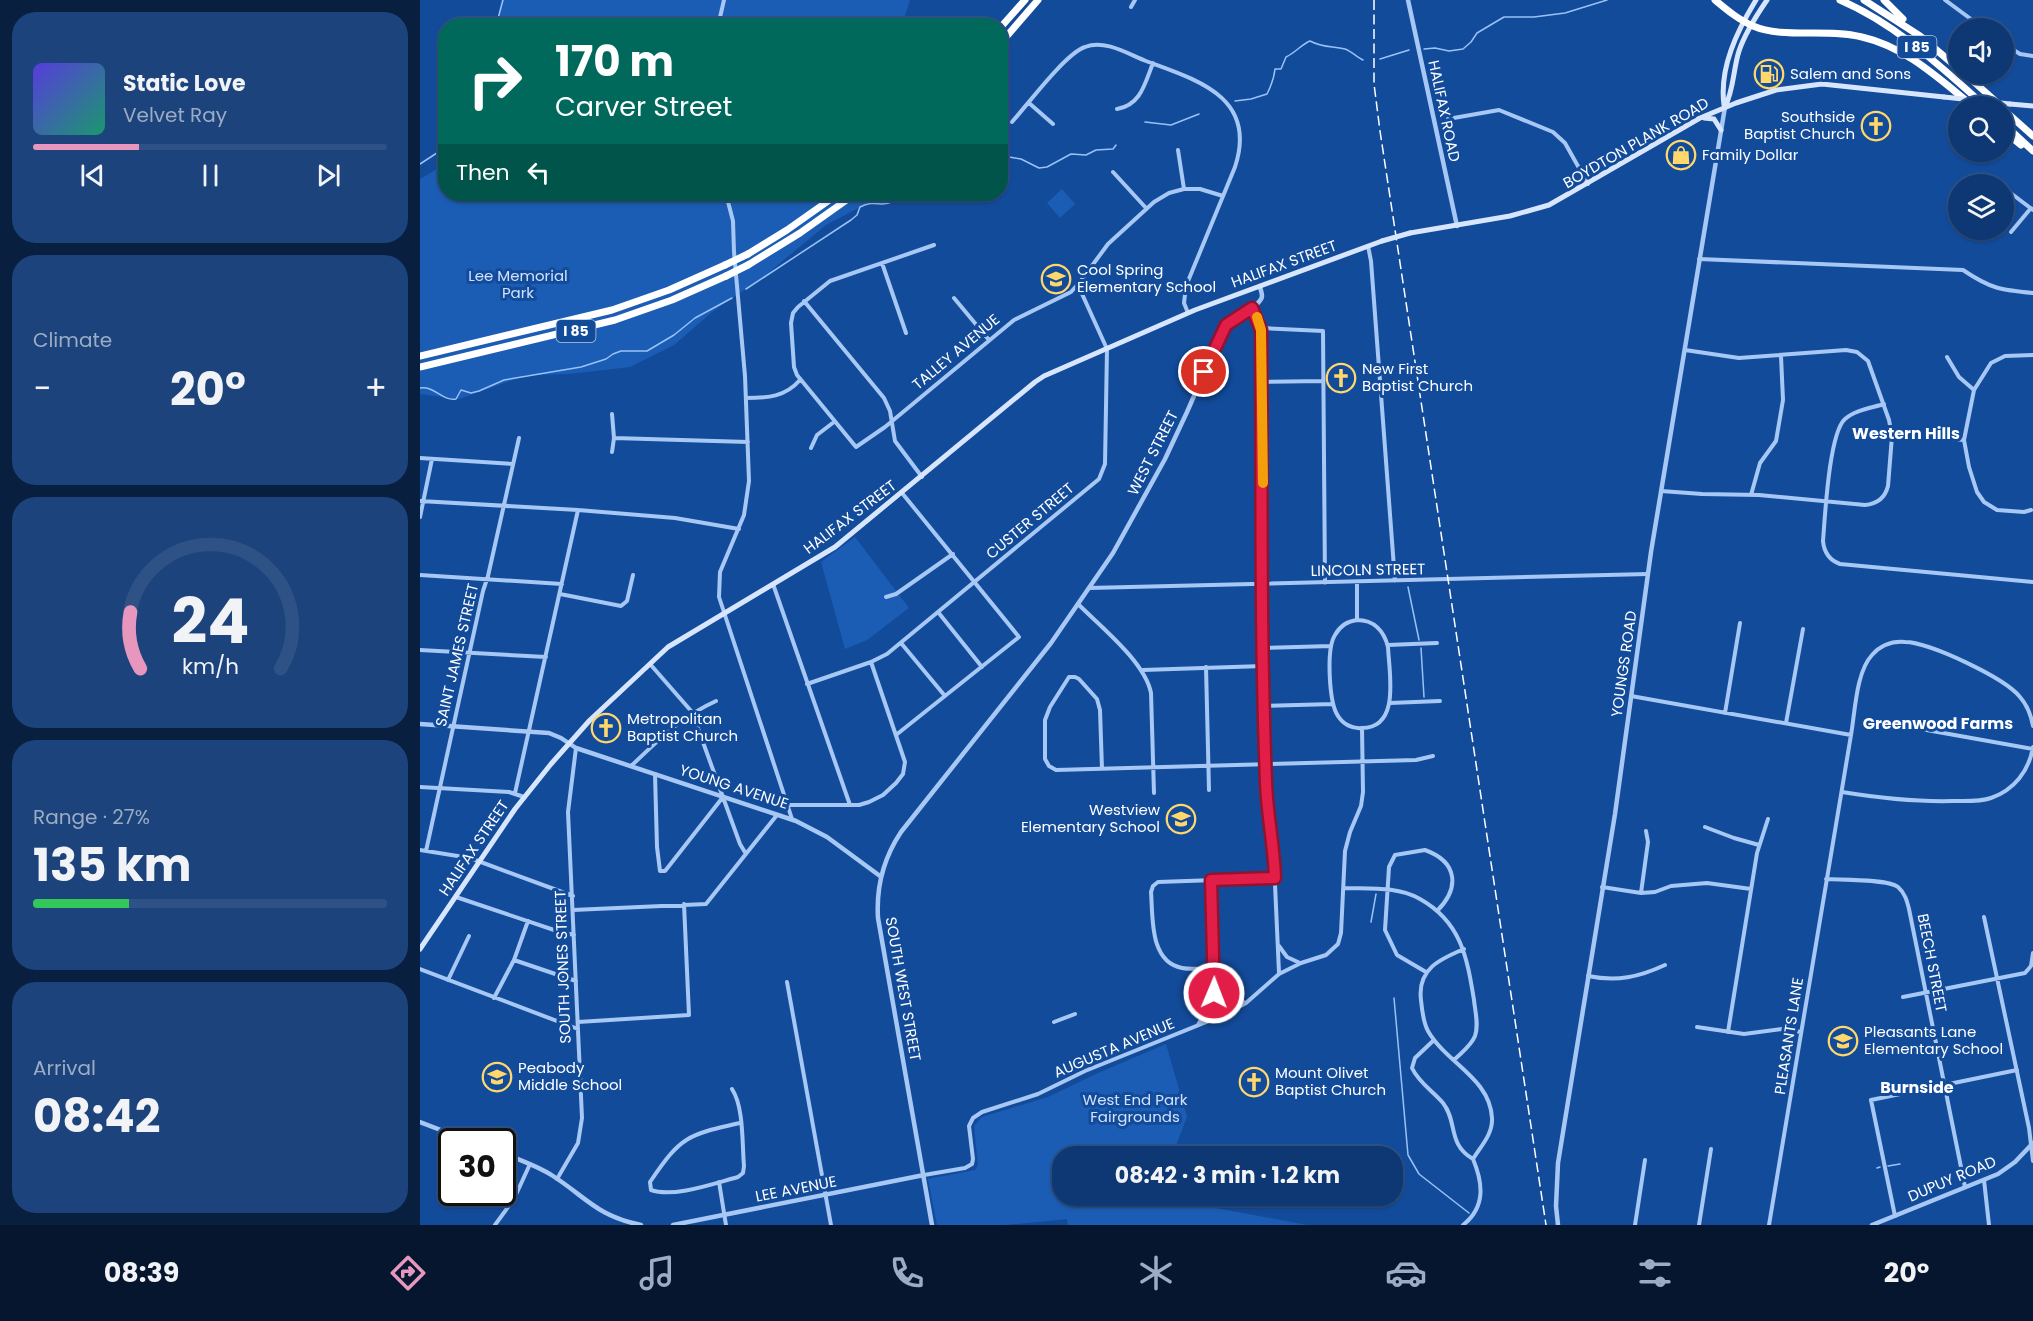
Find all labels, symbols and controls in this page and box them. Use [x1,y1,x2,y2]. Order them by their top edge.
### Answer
map controls [1948,18,2014,240]
button: sound [1948,18,2014,84]
text: 170 m [555,32,674,91]
road number: I 85 [1898,36,1936,58]
icon: right [456,42,534,120]
street label: HALIFAX ROAD [1423,58,1465,164]
fuel station icon: Salem and Sons [1753,58,1785,90]
place label: Salem and Sons [1790,63,1911,84]
text: Static Love [123,68,246,99]
text: Carver Street [555,88,732,125]
street label: BOYDTON PLANK ROAD [1559,92,1713,193]
button: search [1948,96,2014,162]
text: Velvet Ray [123,101,227,129]
place label: Southside Baptist Church [1744,106,1855,144]
church icon: Southside Baptist Church [1860,110,1892,142]
shop icon: Family Dollar [1665,139,1697,171]
place label: Family Dollar [1702,144,1799,165]
icon: left [522,156,555,189]
text: Then [456,157,510,188]
icon: previous [76,159,109,192]
icon: pause [194,159,227,192]
icon: next [312,159,345,192]
button: layers [1948,174,2014,240]
street label: HALIFAX STREET [1228,235,1340,292]
place label: Cool Spring Elementary School [1077,259,1216,297]
school or university icon: Cool Spring Elementary School [1040,263,1072,295]
park label: Lee Memorial Park [468,265,568,303]
street label: TALLEY AVENUE [908,309,1004,394]
road number: I 85 [556,320,596,342]
text: Climate [33,326,112,354]
pin [1178,346,1229,397]
icon: arrive [1187,355,1220,388]
text: 20° [170,358,246,421]
place label: New First Baptist Church [1362,358,1473,396]
church icon: New First Baptist Church [1325,362,1357,394]
text: − [33,365,51,412]
text: + [364,365,387,412]
street label: WEST STREET [1122,407,1183,499]
district label: Western Hills [1852,422,1960,445]
street label: HALIFAX STREET [799,475,900,558]
street label: CUSTER STREET [981,478,1078,564]
street label: LINCOLN STREET [1310,558,1426,581]
text: 24 [171,578,249,666]
street label: SAINT JAMES STREET [430,581,483,729]
street label: YOUNGS ROAD [1606,609,1641,719]
text: km/h [181,652,239,683]
place label: Metropolitan Baptist Church [627,708,738,746]
church icon: Metropolitan Baptist Church [590,712,622,744]
district label: Greenwood Farms [1863,712,2013,735]
street label: YOUNG AVENUE [677,759,791,814]
street label: HALIFAX STREET [434,796,513,900]
place label: Westview Elementary School [1021,799,1161,837]
text: Range · 27% [33,803,150,831]
school or university icon: Westview Elementary School [1165,803,1197,835]
text: 135 km [33,834,191,897]
street label: SOUTH JONES STREET [549,890,576,1044]
street label: BEECH STREET [1913,912,1952,1014]
street label: SOUTH WEST STREET [880,915,927,1063]
position arrow [1182,961,1246,1025]
street label: PLEASANTS LANE [1769,976,1808,1096]
street label: AUGUSTA AVENUE [1050,1013,1177,1082]
place label: Pleasants Lane Elementary School [1864,1021,2003,1059]
school or university icon: Pleasants Lane Elementary School [1827,1025,1859,1057]
text: Arrival [33,1054,96,1082]
place label: Peabody Middle School [518,1057,622,1095]
school or university icon: Peabody Middle School [481,1061,513,1093]
place label: Mount Olivet Baptist Church [1275,1062,1386,1100]
church icon: Mount Olivet Baptist Church [1238,1066,1270,1098]
district label: Burnside [1880,1076,1954,1099]
text: 08:42 [33,1085,160,1148]
park label: West End Park Fairgrounds [1083,1089,1188,1127]
speed limit sign: 30 [438,1128,516,1206]
street label: DUPUY ROAD [1904,1151,1999,1207]
text: 08:42 · 3 min · 1.2 km [1115,1160,1340,1191]
street label: LEE AVENUE [754,1170,838,1207]
icon: directions [387,1252,429,1294]
icon: music [636,1252,678,1294]
icon: phone [886,1252,928,1294]
icon: climate [1135,1252,1177,1294]
icon: car [1385,1252,1427,1294]
icon: filters [1634,1252,1676,1294]
text: 08:39 [104,1254,179,1291]
text: 20° [1884,1254,1929,1291]

